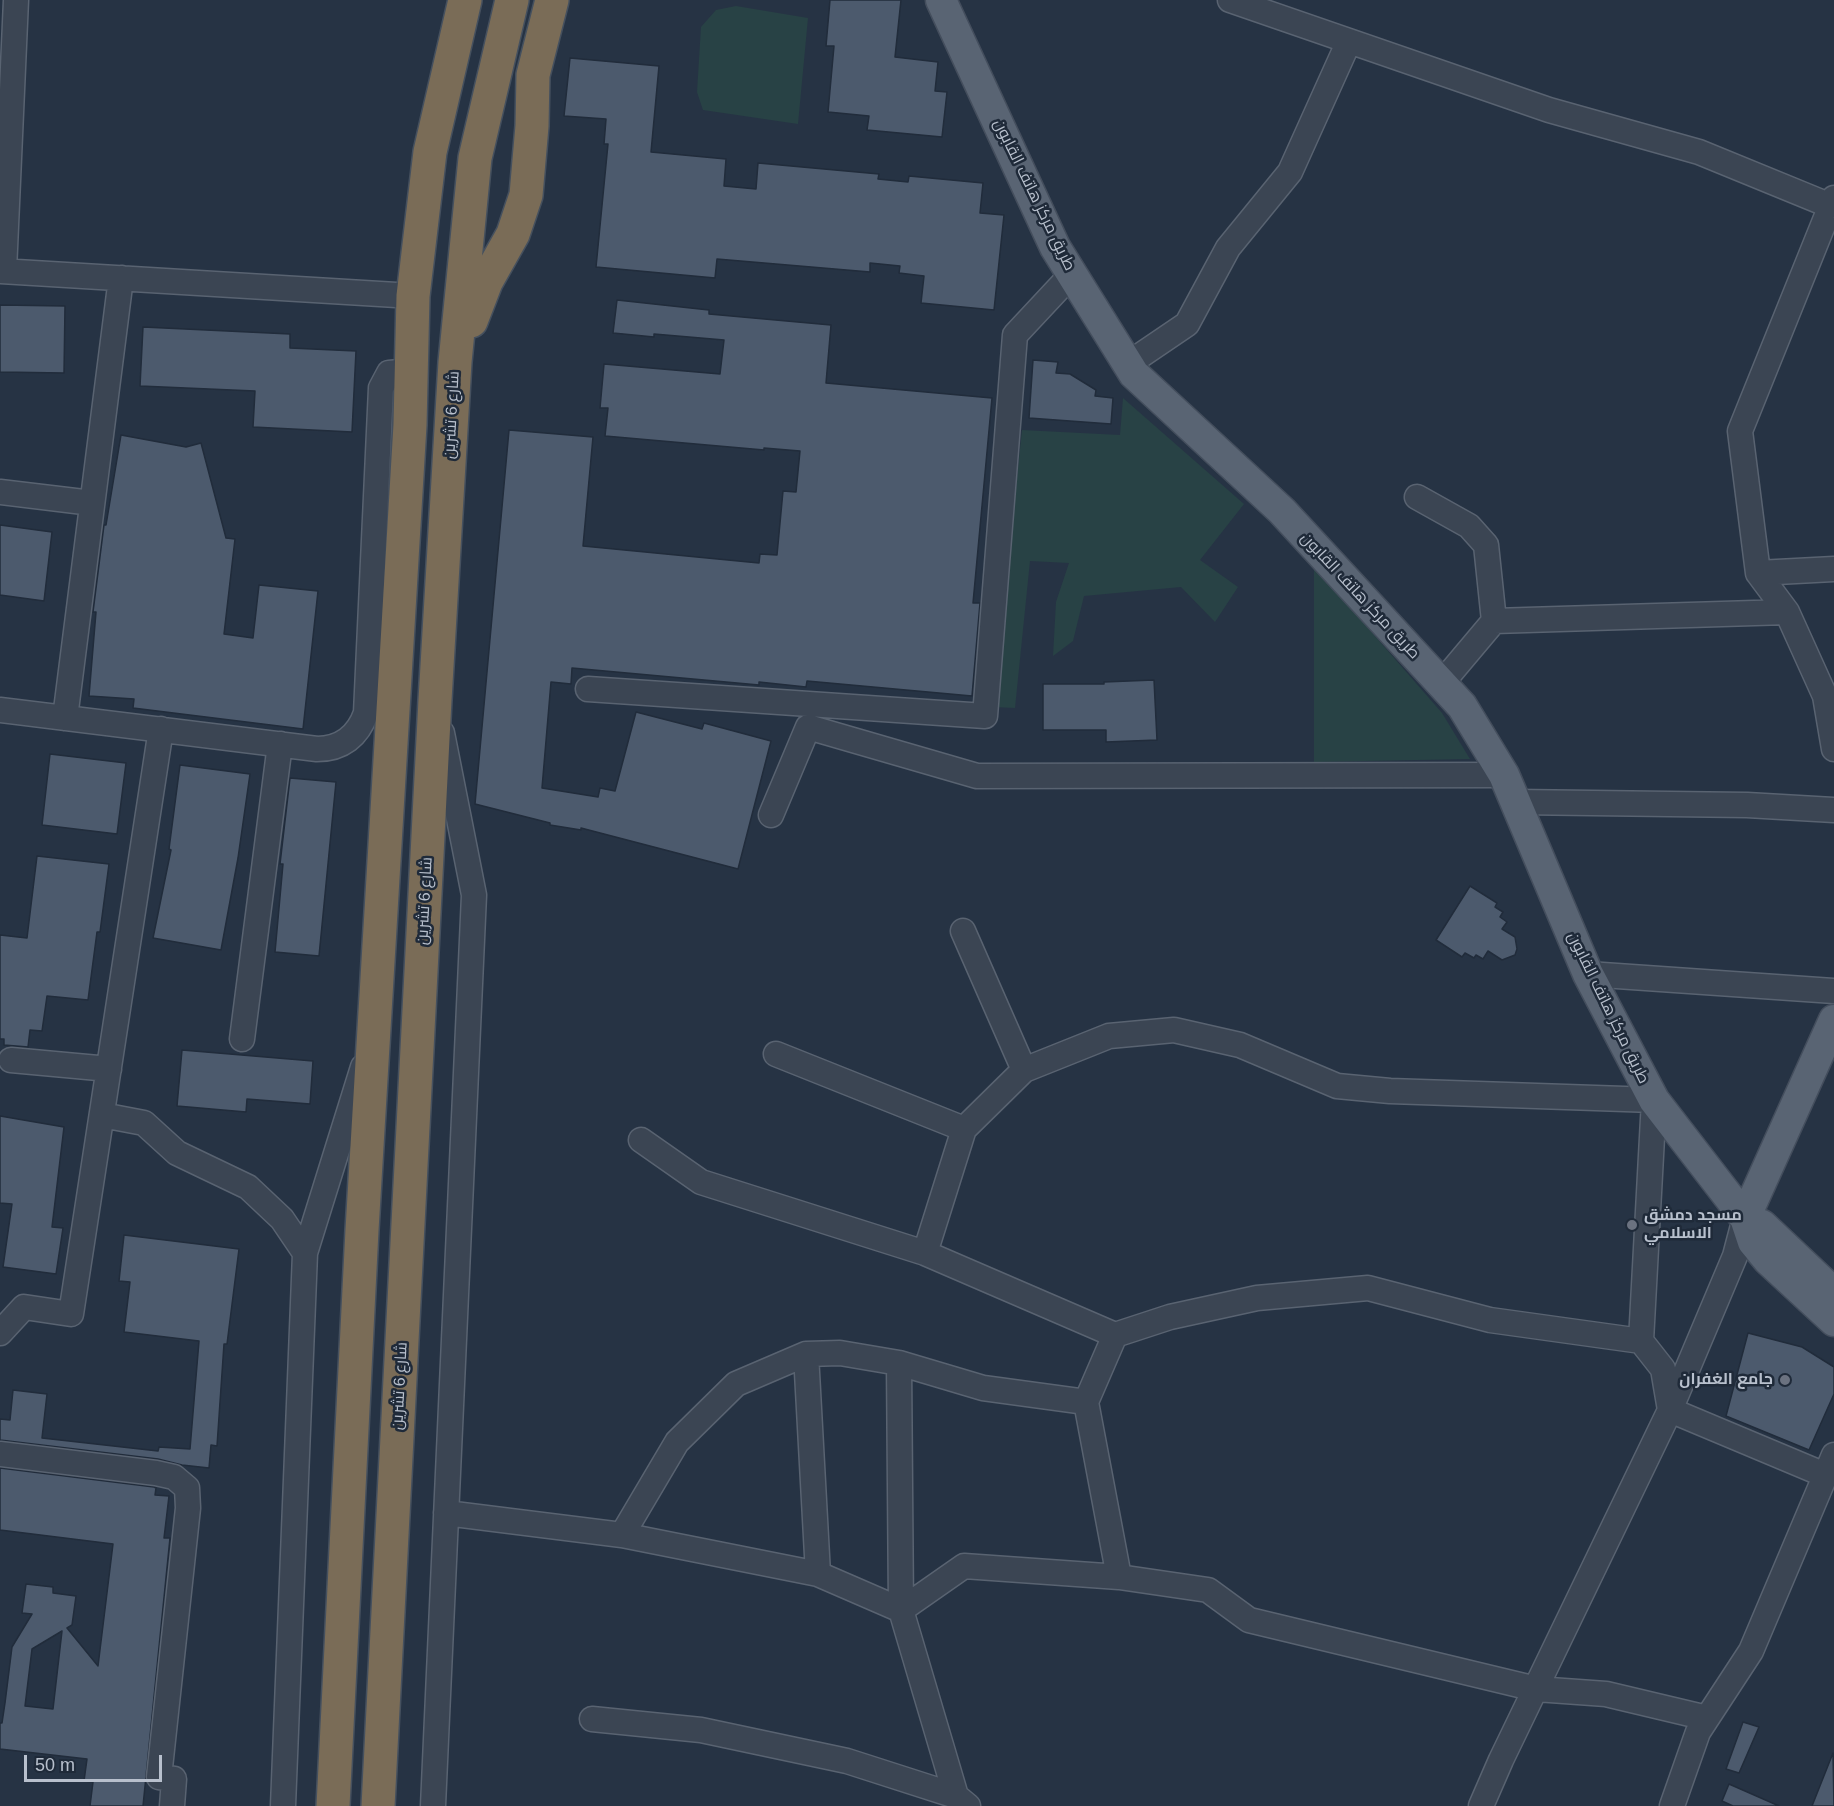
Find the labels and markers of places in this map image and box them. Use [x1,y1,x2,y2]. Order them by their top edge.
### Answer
place label: مسجد دمشق الاسلامي [1644,1206,1742,1244]
marker: مسجد دمشق الاسلامي [1625,1218,1639,1232]
place label: جامع الغفران [1679,1370,1773,1390]
marker: جامع الغفران [1778,1373,1792,1387]

